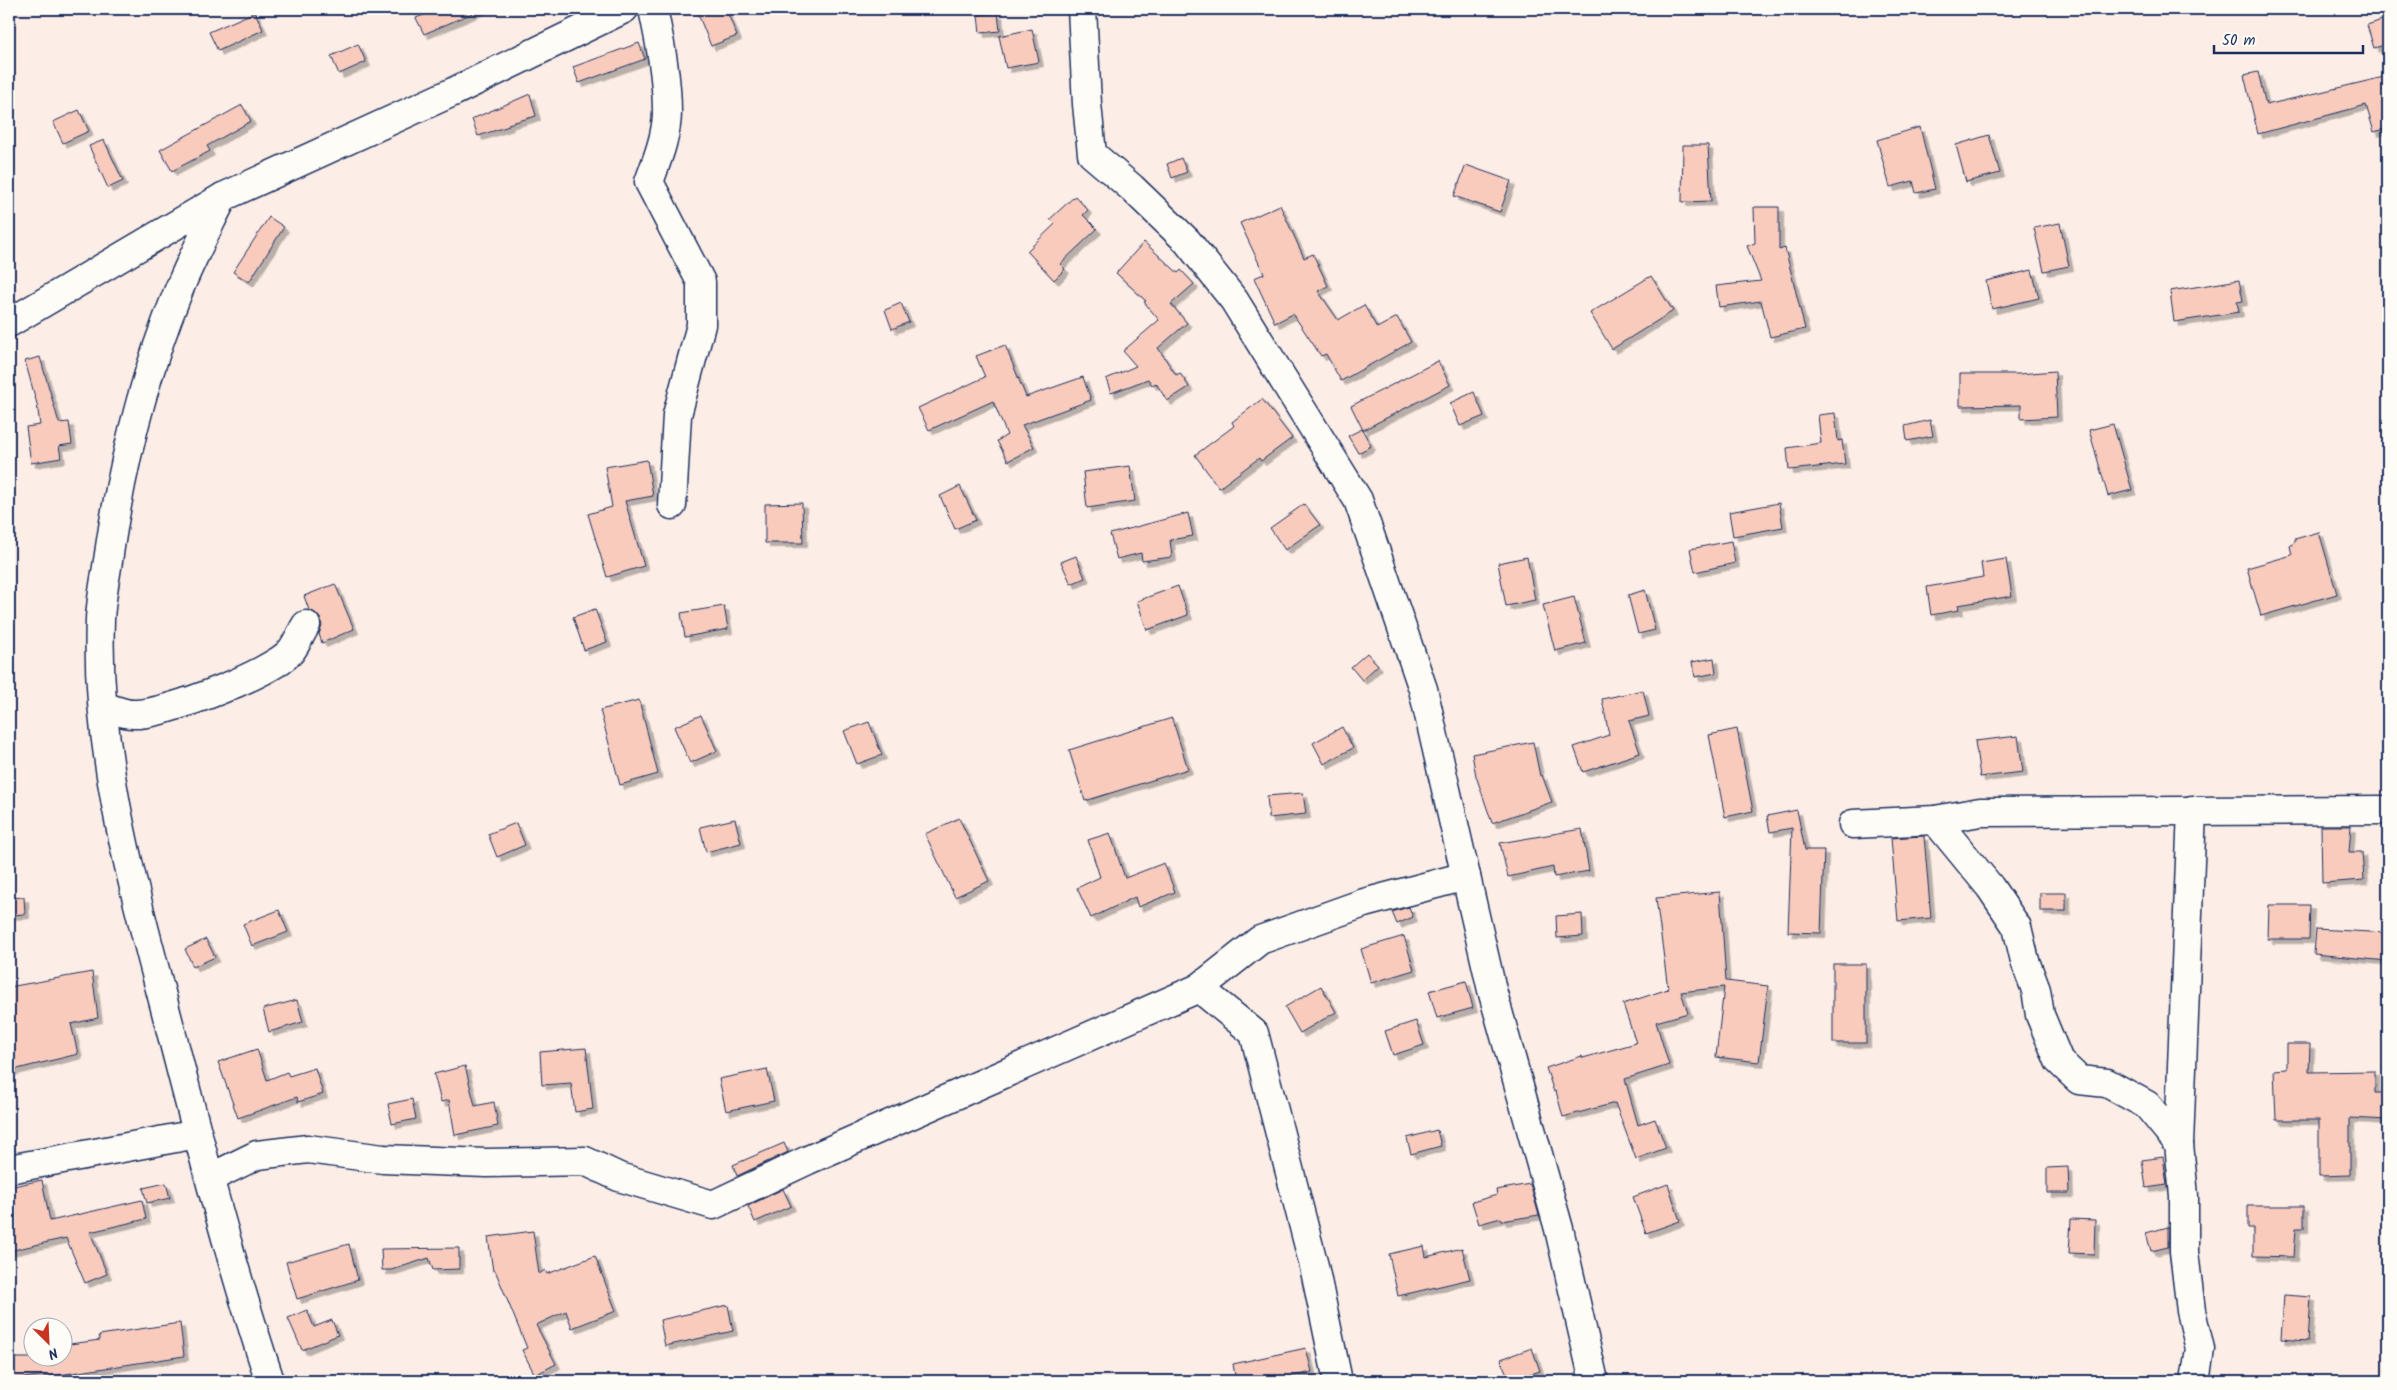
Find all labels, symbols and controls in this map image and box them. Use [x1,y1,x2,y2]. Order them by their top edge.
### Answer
scale bar [2214,22,2363,54]
text: 50 m [2222,29,2256,53]
north arrow [22,1318,72,1368]
text: N [44,1341,61,1365]

